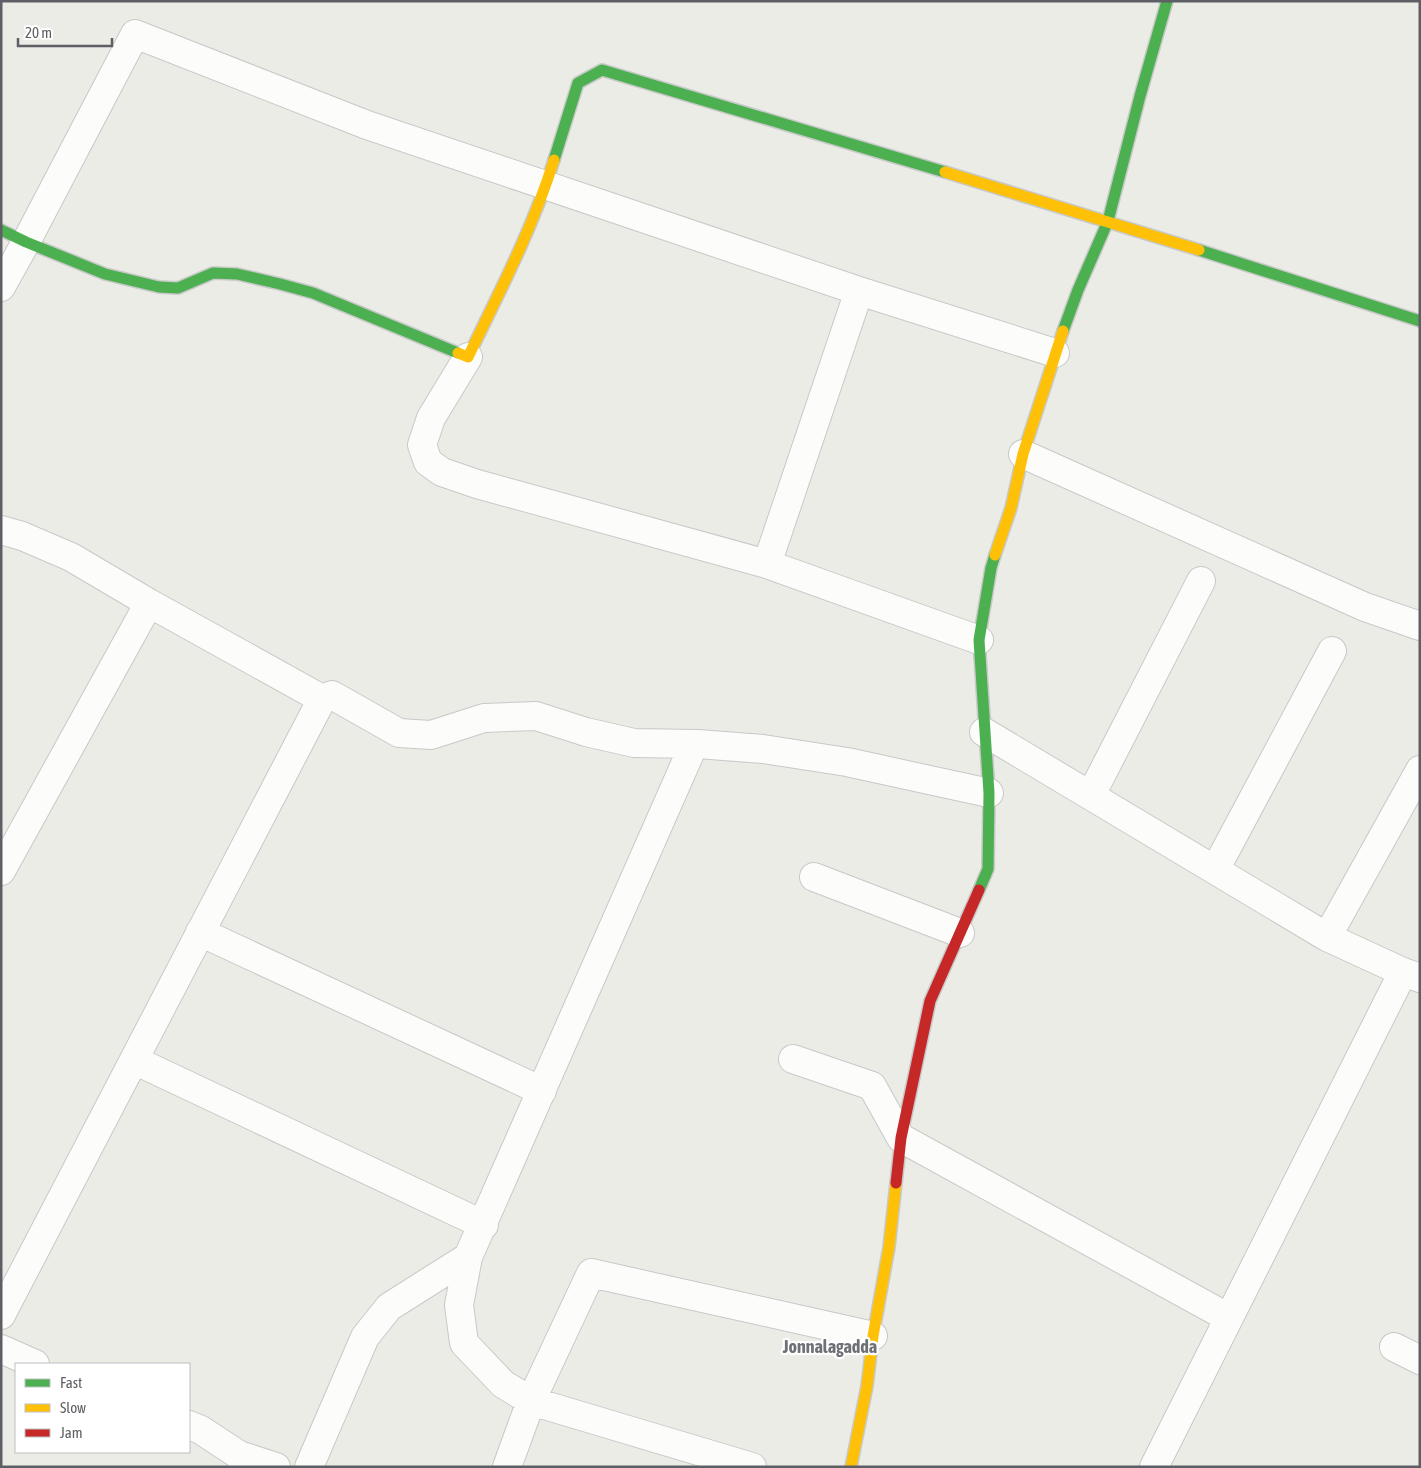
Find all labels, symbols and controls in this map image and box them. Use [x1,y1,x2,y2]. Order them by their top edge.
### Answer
scale bar [18,15,111,47]
text: 20 m [25,24,52,41]
district label: Jonnalagadda [782,1336,877,1357]
legend [15,1363,190,1453]
text: Fast [60,1374,82,1391]
text: Slow [60,1399,86,1416]
text: Jam [60,1424,83,1441]

